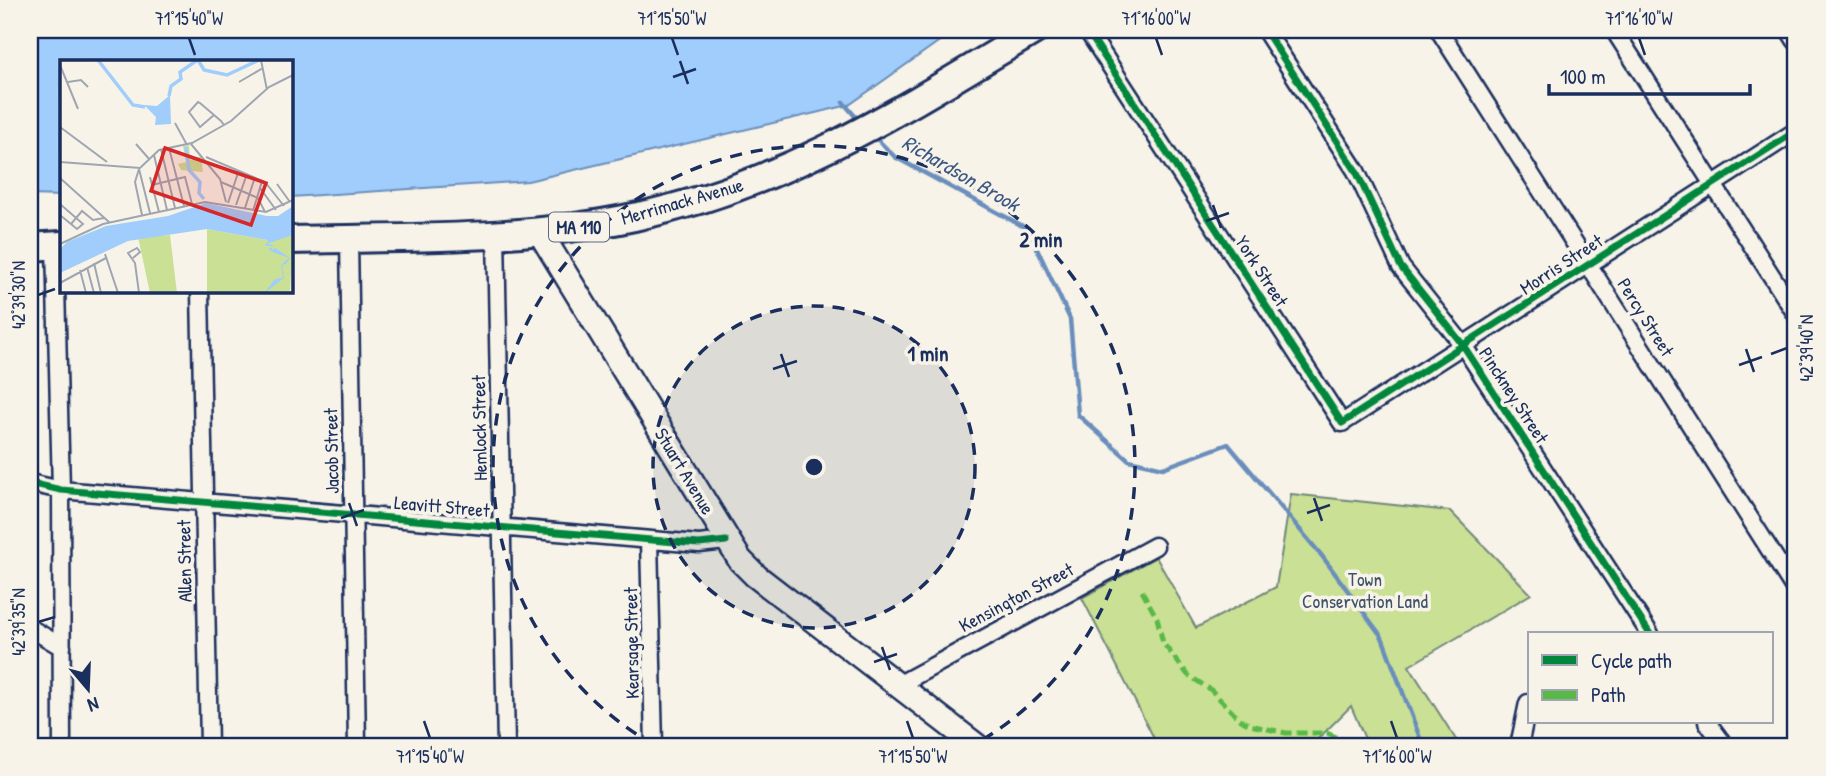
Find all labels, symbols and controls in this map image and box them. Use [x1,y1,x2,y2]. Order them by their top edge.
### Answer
text: 71°15'40"W [155,6,223,31]
text: 71°15'50"W [638,6,706,31]
text: 71°16'00"W [1122,6,1190,31]
text: 71°16'10"W [1605,6,1673,31]
scale bar [1549,52,1751,96]
inset map [60,60,292,292]
text: 100 m [1560,62,1606,91]
water label: Richardson Brook [897,128,1027,219]
street label: Merrimack Avenue [618,171,747,231]
road number: MA 110 [549,212,609,242]
text: 2 min [1019,225,1063,254]
street label: Morris Street [1515,227,1608,300]
street label: York Street [1229,230,1295,312]
text: 42°39'30"N [6,261,31,329]
street label: Percy Street [1612,273,1681,362]
text: 42°39'40"N [1794,315,1819,381]
text: 1 min [908,339,948,368]
street label: Pinckney Street [1473,342,1555,449]
street label: Hemlock Street [465,374,493,481]
street label: Jacob Street [317,407,345,494]
street label: Stuart Avenue [649,423,721,520]
centre of rings [802,455,826,479]
street label: Leavitt Street [393,489,491,523]
street label: Allen Street [170,519,198,602]
street label: Kensington Street [954,556,1078,638]
park label: Town Conservation Land [1302,566,1428,614]
street label: Kearsage Street [617,587,645,699]
text: 42°39'35"N [6,588,31,656]
legend [1528,632,1773,724]
text: Cycle path [1591,646,1672,675]
north arrow [52,654,122,724]
text: Path [1591,680,1626,709]
text: N [85,691,103,719]
text: 71°15'40"W [396,744,464,769]
text: 71°15'50"W [879,744,947,769]
text: 71°16'00"W [1363,744,1431,769]

